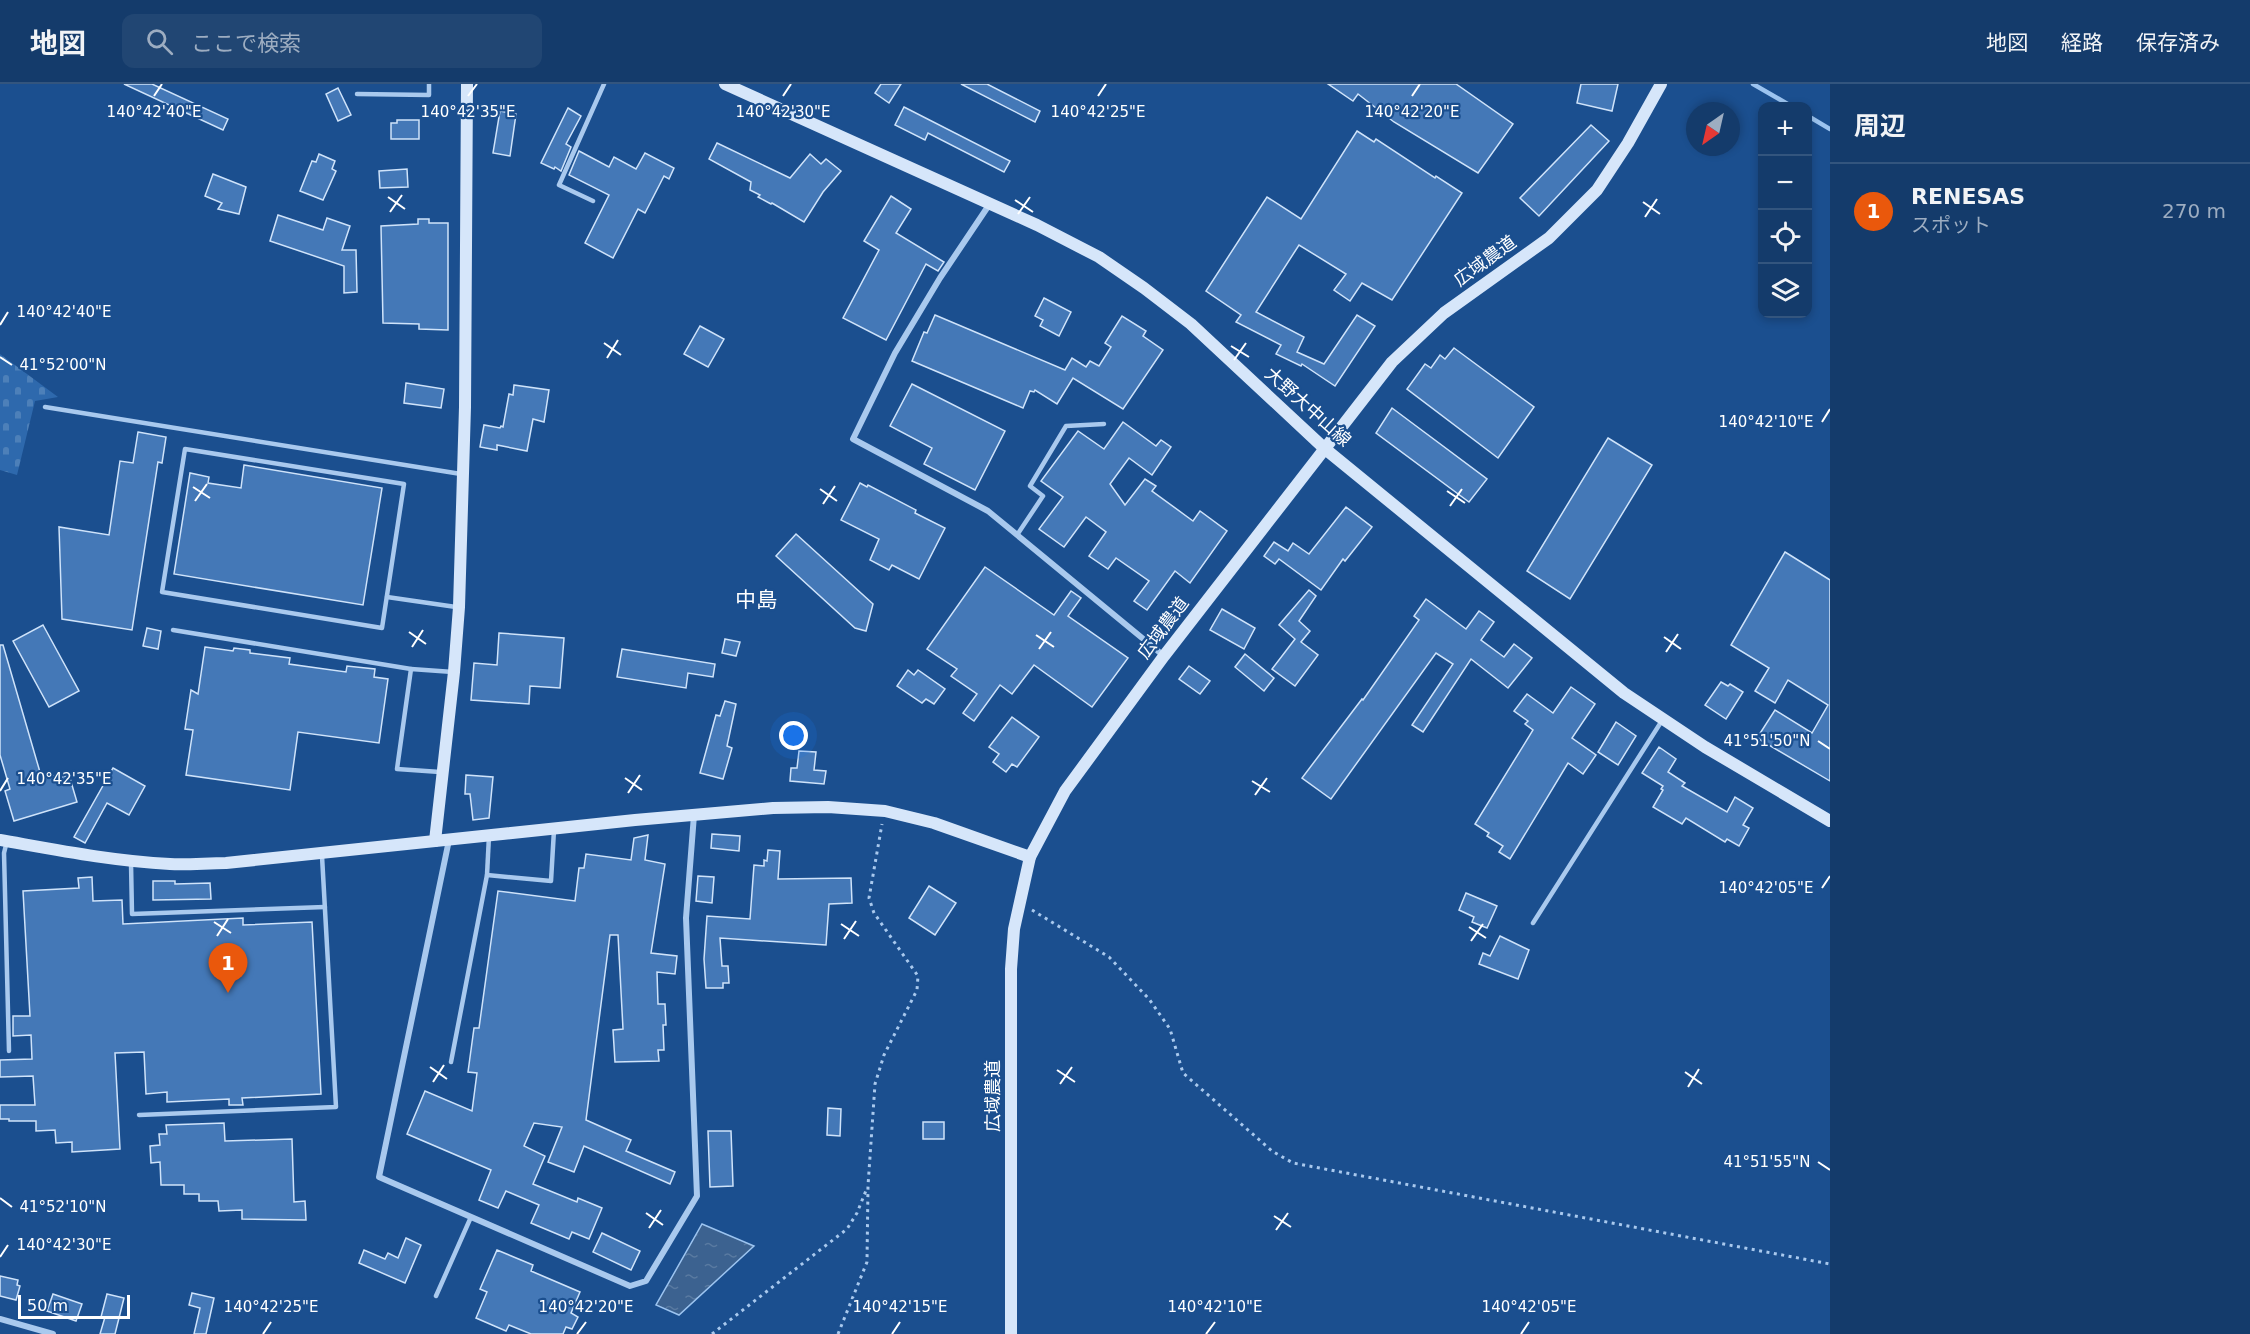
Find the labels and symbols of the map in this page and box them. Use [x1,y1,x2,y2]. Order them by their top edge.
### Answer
north arrow [1686,102,1740,156]
text: 140°42'40"E [107,103,201,121]
text: 140°42'35"E [421,103,515,121]
text: 140°42'30"E [736,103,830,121]
text: 140°42'25"E [1051,103,1145,121]
text: 140°42'20"E [1365,103,1459,121]
street label: 広域農道 [1449,231,1520,290]
text: 140°42'40"E [17,303,111,321]
text: 41°52'00"N [19,356,107,374]
street label: 大野大中山線 [1261,363,1355,451]
text: 140°42'10"E [1719,413,1813,431]
district label: 中島 [735,588,777,612]
street label: 広域農道 [1133,593,1193,663]
your location [779,721,808,750]
text: 41°51'50"N [1723,732,1811,750]
text: 140°42'35"E [17,770,111,788]
text: 140°42'05"E [1719,879,1813,897]
pin: 1 [208,944,248,993]
street label: 広域農道 [982,1060,1003,1132]
text: 41°51'55"N [1723,1153,1811,1171]
text: 41°52'10"N [19,1198,107,1216]
text: 140°42'30"E [17,1236,111,1254]
scale bar [18,1292,130,1320]
text: 140°42'25"E [224,1298,318,1316]
text: 140°42'20"E [539,1298,633,1316]
text: 140°42'15"E [853,1298,947,1316]
text: 140°42'10"E [1168,1298,1262,1316]
text: 140°42'05"E [1482,1298,1576,1316]

